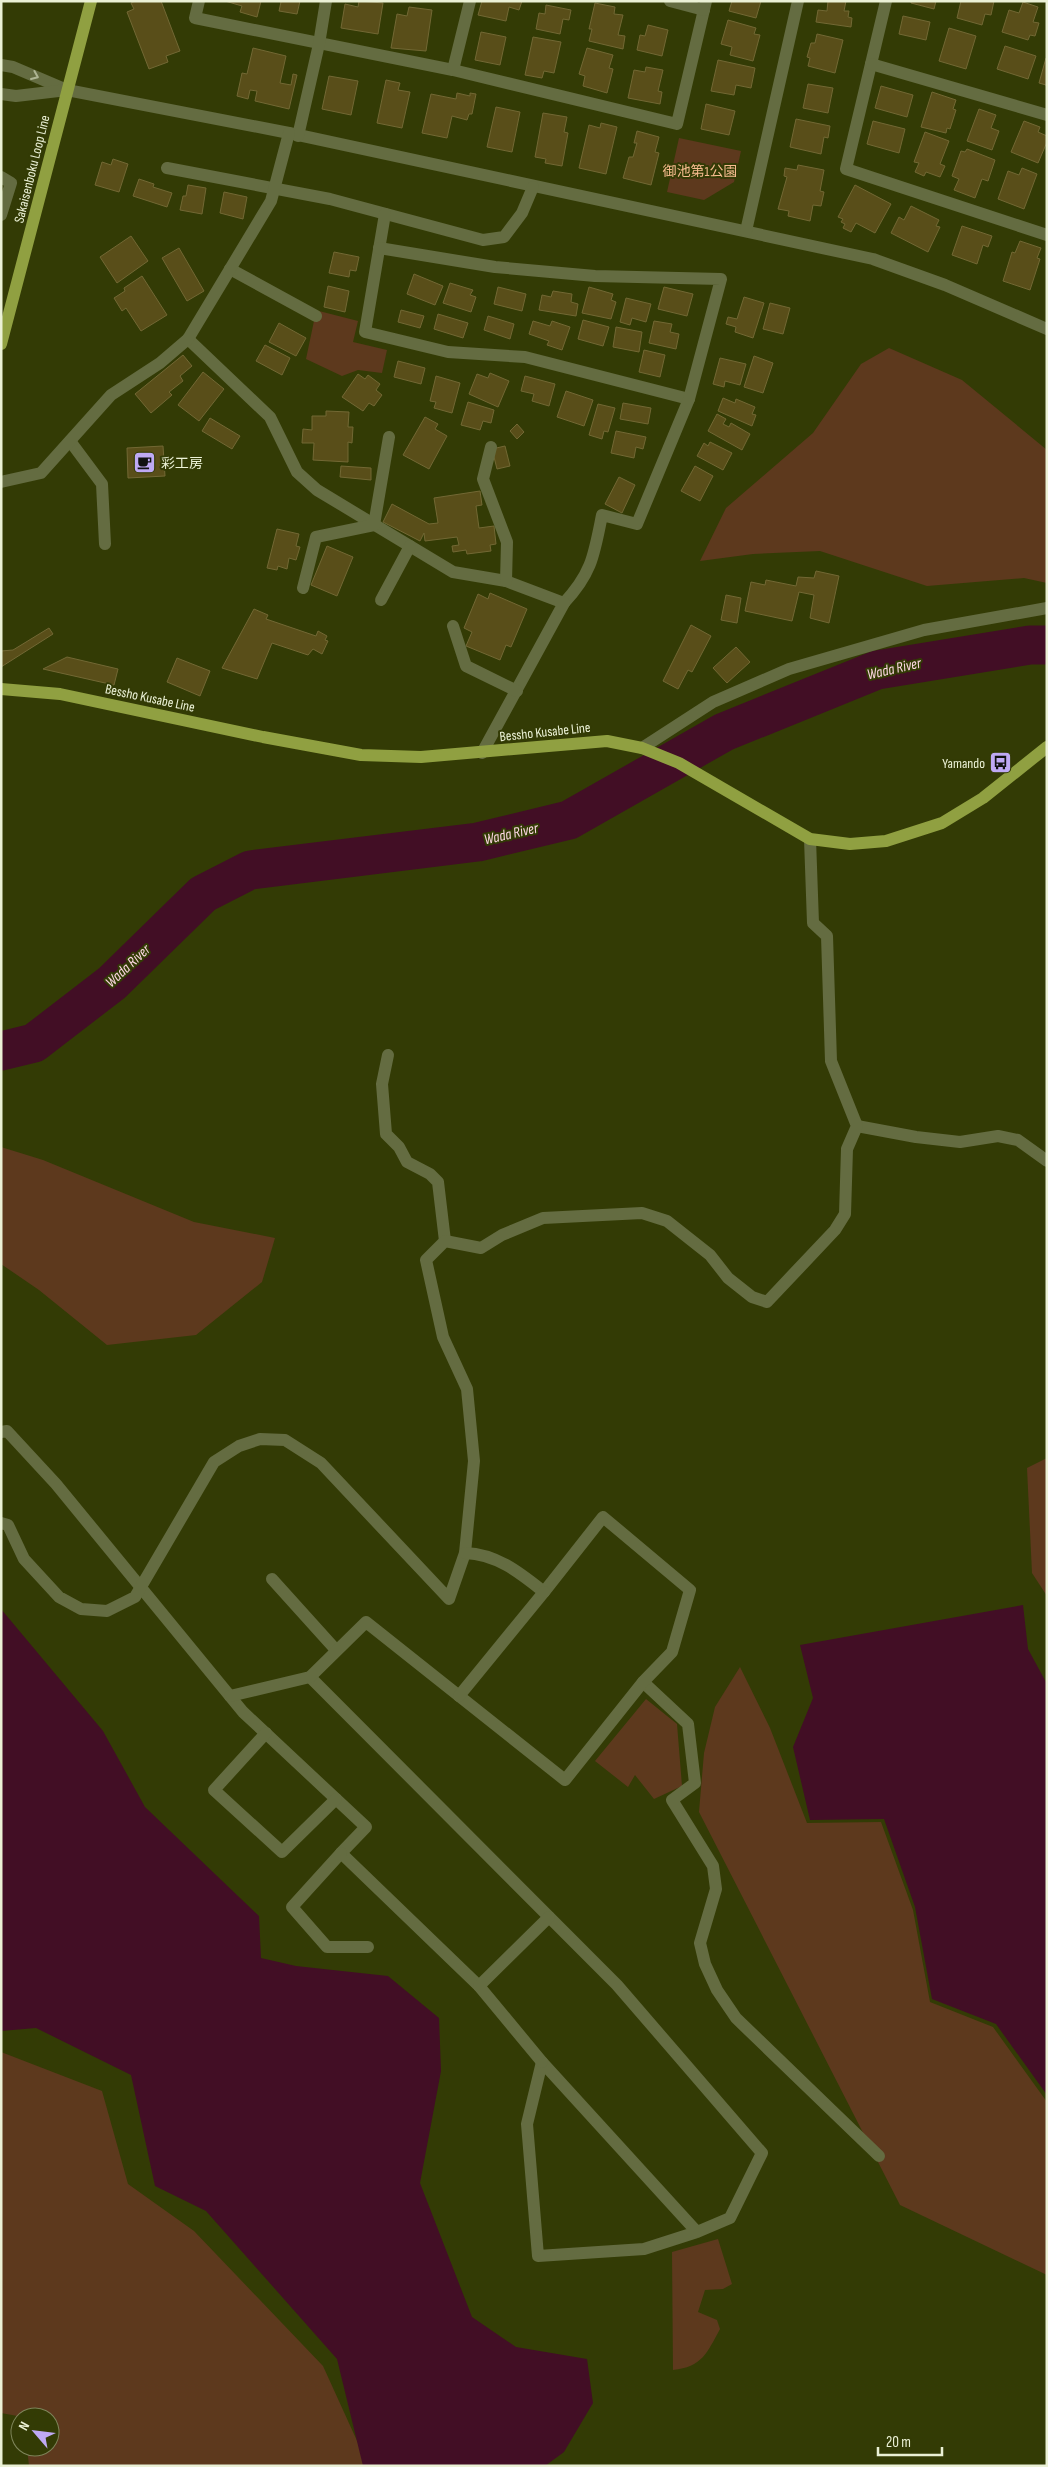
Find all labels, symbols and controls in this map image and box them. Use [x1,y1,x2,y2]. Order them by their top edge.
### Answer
one-way arrow [30,70,39,81]
street label: Sakaisenboku Loop Line [10,113,54,225]
park label: 御池第1公園 [663,163,737,180]
cafe icon: 彩工房 [133,451,157,475]
place label: 彩工房 [161,455,203,472]
water label: Wada River [865,653,924,684]
street label: Bessho Kusabe Line [104,680,196,716]
street label: Bessho Kusabe Line [499,719,591,745]
bus stop icon: Yamando [989,751,1013,775]
place label: Yamando [942,755,985,772]
water label: Wada River [482,818,541,849]
water label: Wada River [101,940,155,992]
north arrow [10,2407,60,2457]
text: N [15,2419,33,2433]
scale bar [878,2424,942,2456]
text: 20 m [886,2433,911,2452]

